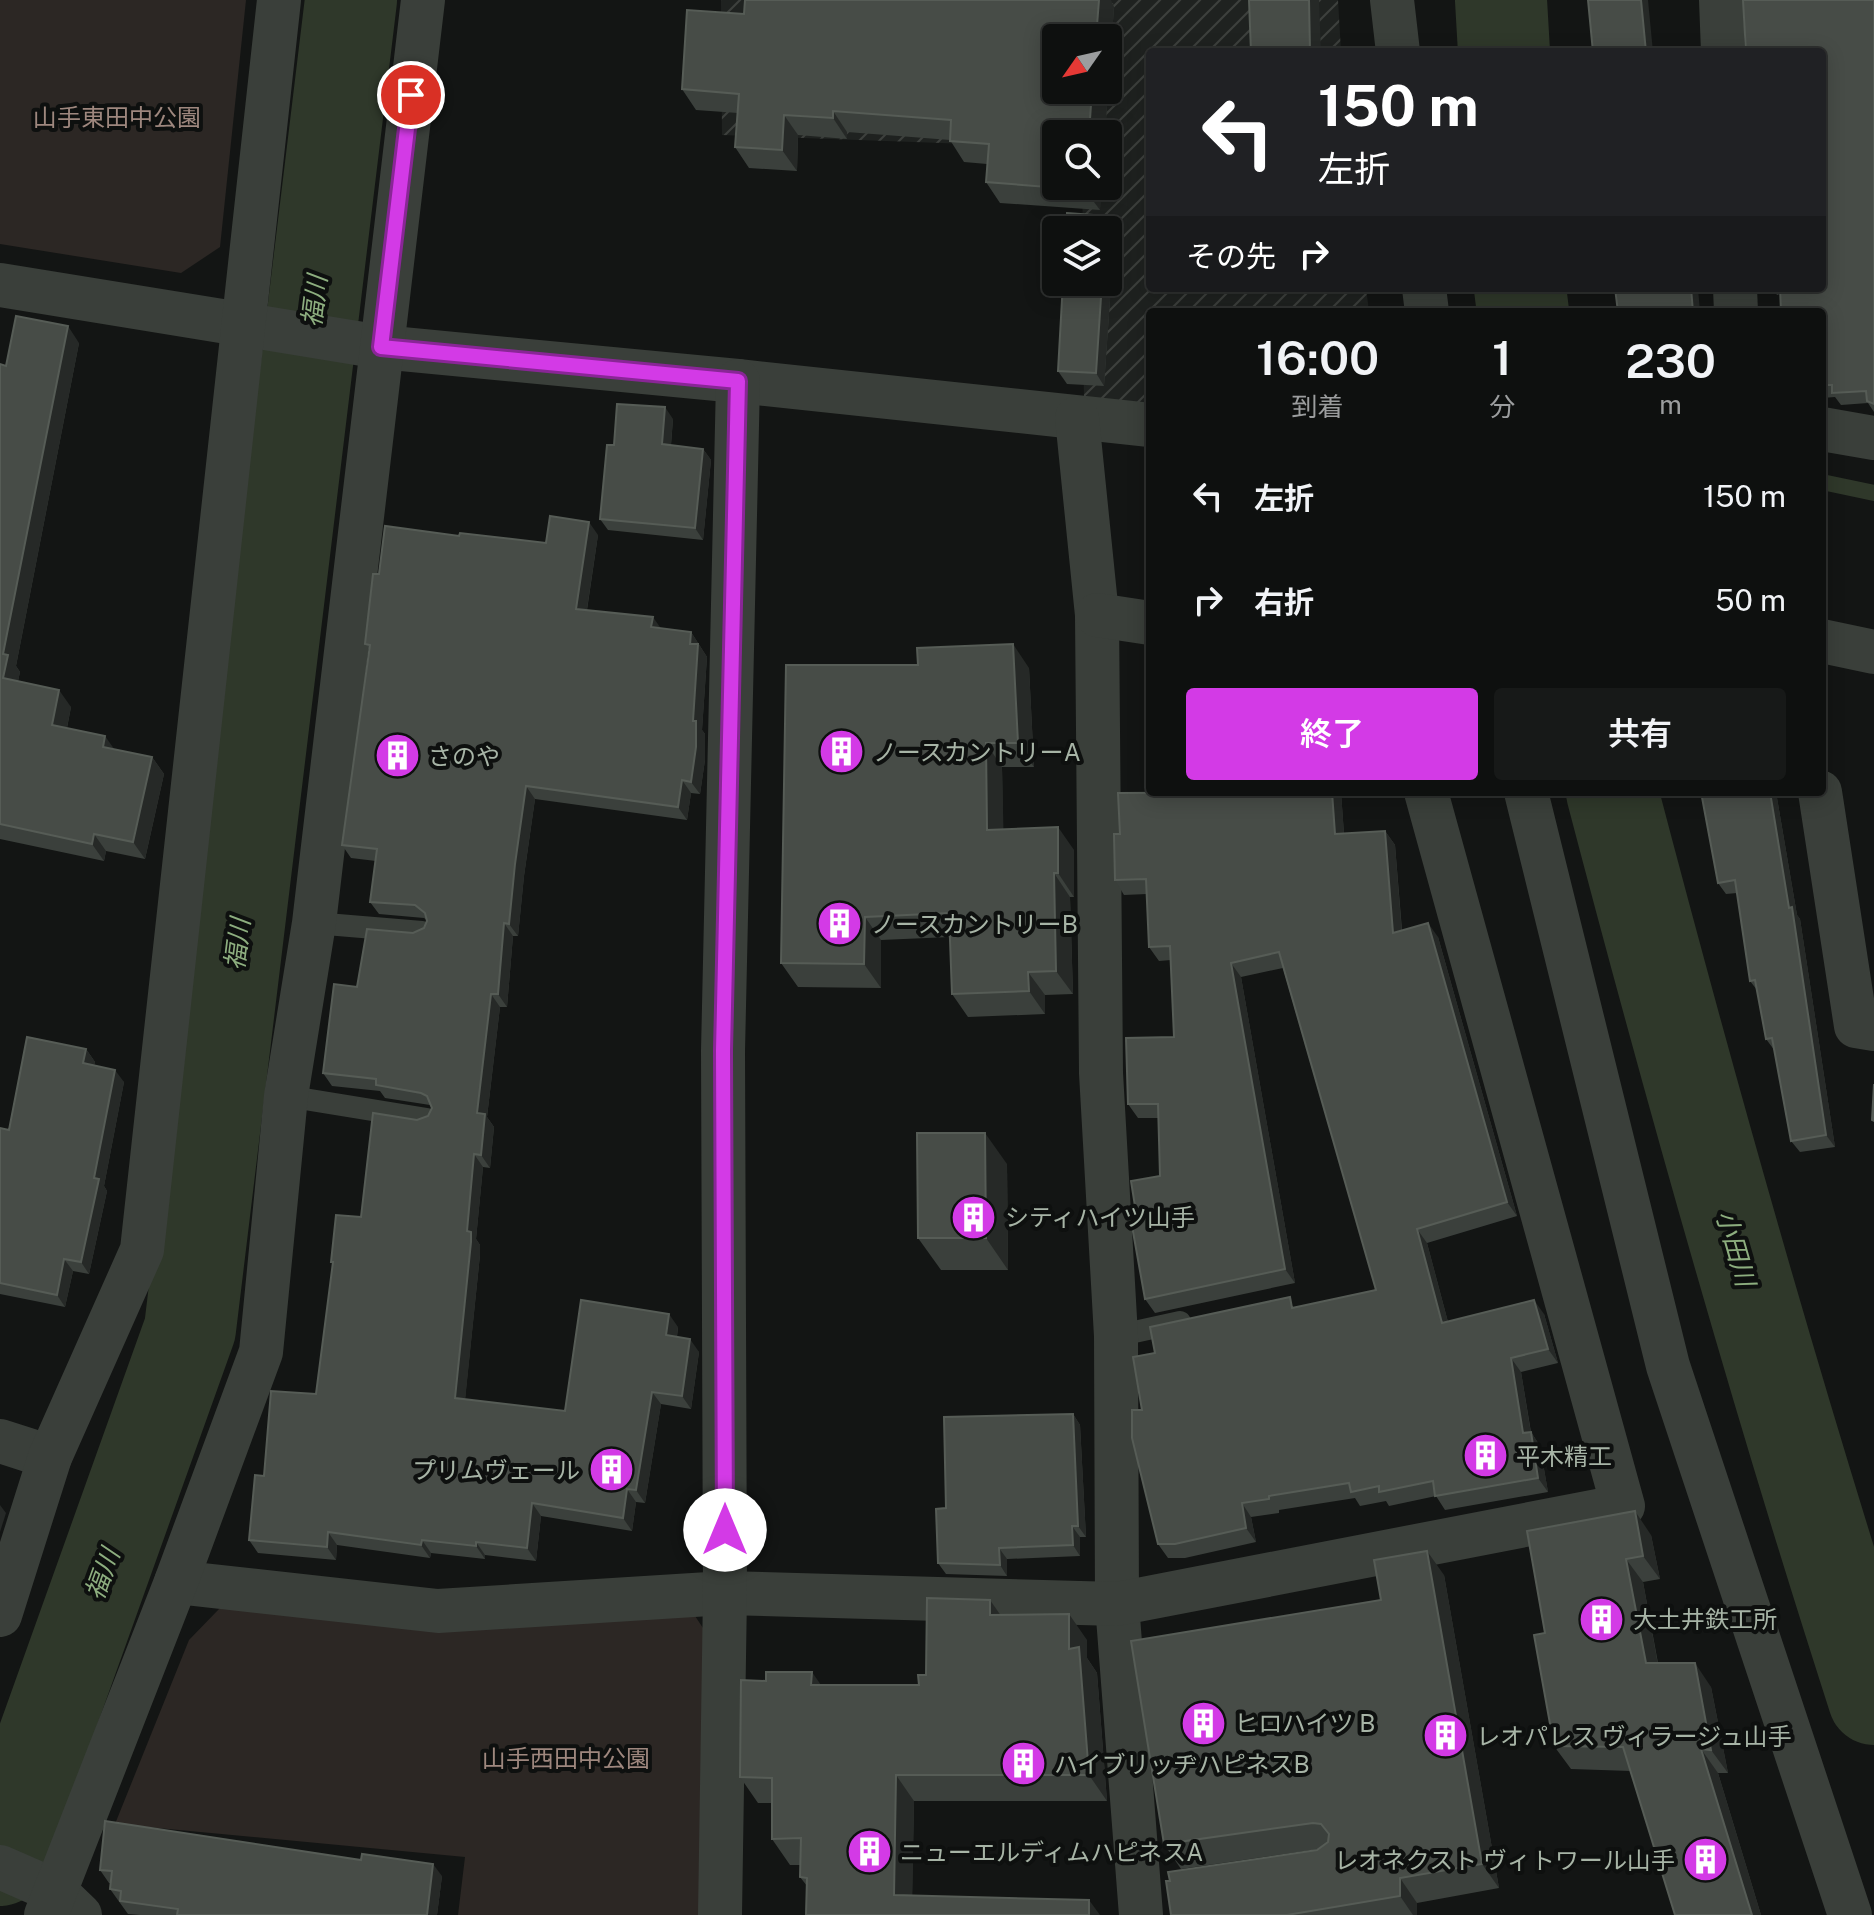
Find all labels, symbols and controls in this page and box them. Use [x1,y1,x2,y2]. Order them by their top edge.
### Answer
north arrow [1042,24,1122,104]
map controls [1042,24,1122,296]
pin [377,61,445,129]
icon: arrive [389,73,433,117]
text: 150 m [1318,73,1479,139]
icon: left [1186,80,1290,184]
park label: 山手東田中公園 [33,103,201,131]
button: search [1042,120,1122,200]
text: 左折 [1318,148,1390,190]
button: layers [1042,216,1122,296]
icon: right [1292,232,1336,276]
text: その先 [1186,238,1276,274]
water label: 福川 [295,270,333,329]
text: 16:00 [1256,329,1379,386]
text: 1 [1492,329,1512,386]
text: 230 [1625,332,1716,389]
text: m [1659,389,1682,420]
text: 到着 [1292,391,1344,422]
text: 分 [1489,391,1515,422]
icon: left [1186,474,1230,518]
text: 150 m [1703,478,1786,514]
text: 左折 [1254,480,1314,516]
icon: right [1186,578,1230,622]
text: 50 m [1715,582,1786,618]
text: 右折 [1254,584,1314,620]
button: 終了 [1186,688,1478,780]
button: 共有 [1494,688,1786,780]
building icon: ノースカントリーA [818,728,866,776]
building icon: さのや [373,732,421,780]
place label: ノースカントリーA [873,738,1081,766]
place label: さのや [428,742,500,770]
building icon: ノースカントリーB [816,900,864,948]
place label: ノースカントリーB [871,910,1078,938]
water label: 福川 [218,913,256,972]
building icon: シティハイツ山手 [950,1193,998,1241]
place label: シティハイツ山手 [1005,1203,1195,1231]
water label: 小田川 [1710,1206,1762,1293]
building icon: 平木精工 [1461,1432,1509,1480]
place label: 平木精工 [1516,1442,1612,1470]
building icon: プリムヴェール [587,1446,635,1494]
place label: プリムヴェール [412,1456,580,1484]
position arrow [683,1488,767,1572]
water label: 福川 [79,1541,126,1604]
building icon: 大土井鉄工所 [1578,1595,1626,1643]
place label: 大土井鉄工所 [1633,1605,1777,1633]
building icon: ヒロハイツ B [1179,1699,1227,1747]
place label: ヒロハイツ B [1234,1709,1375,1737]
building icon: レオパレス ヴィラージュ山手 [1421,1712,1469,1760]
place label: レオパレス ヴィラージュ山手 [1476,1722,1792,1750]
building icon: ハイブリッヂハピネスB [999,1740,1047,1788]
park label: 山手西田中公園 [482,1744,650,1772]
place label: ハイブリッヂハピネスB [1054,1750,1310,1778]
building icon: ニューエルディムハピネスA [845,1828,893,1876]
building icon: レオネクスト ヴィトワール山手 [1682,1836,1730,1884]
place label: ニューエルディムハピネスA [900,1838,1203,1866]
place label: レオネクスト ヴィトワール山手 [1334,1846,1675,1874]

